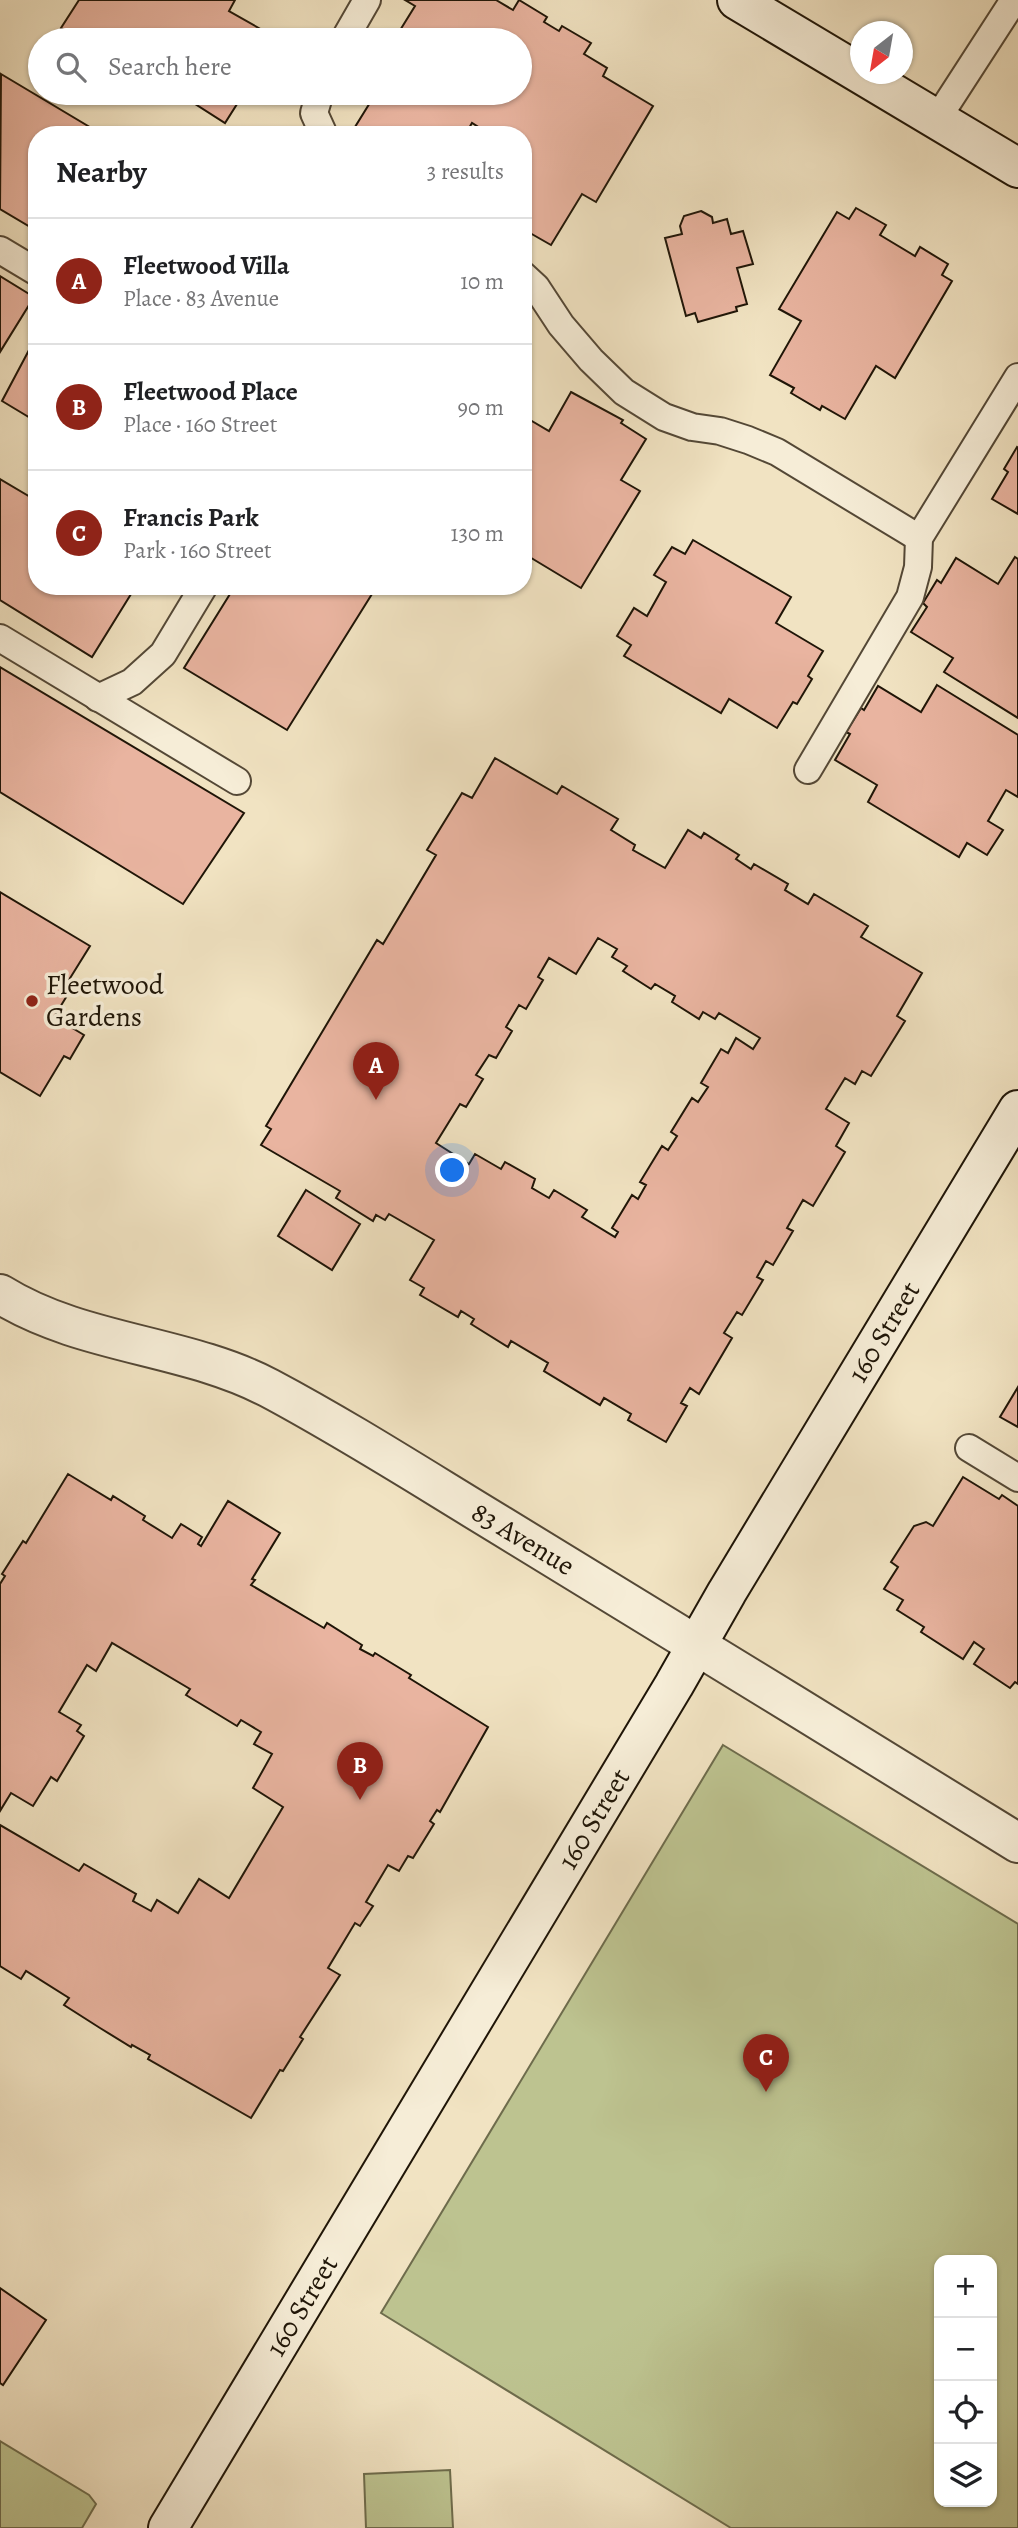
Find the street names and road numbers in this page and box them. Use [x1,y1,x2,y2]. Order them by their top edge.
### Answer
street label: 160 Street [839,1274,929,1390]
street label: 83 Avenue [464,1493,582,1585]
street label: 160 Street [549,1761,639,1877]
street label: 160 Street [257,2248,347,2364]

